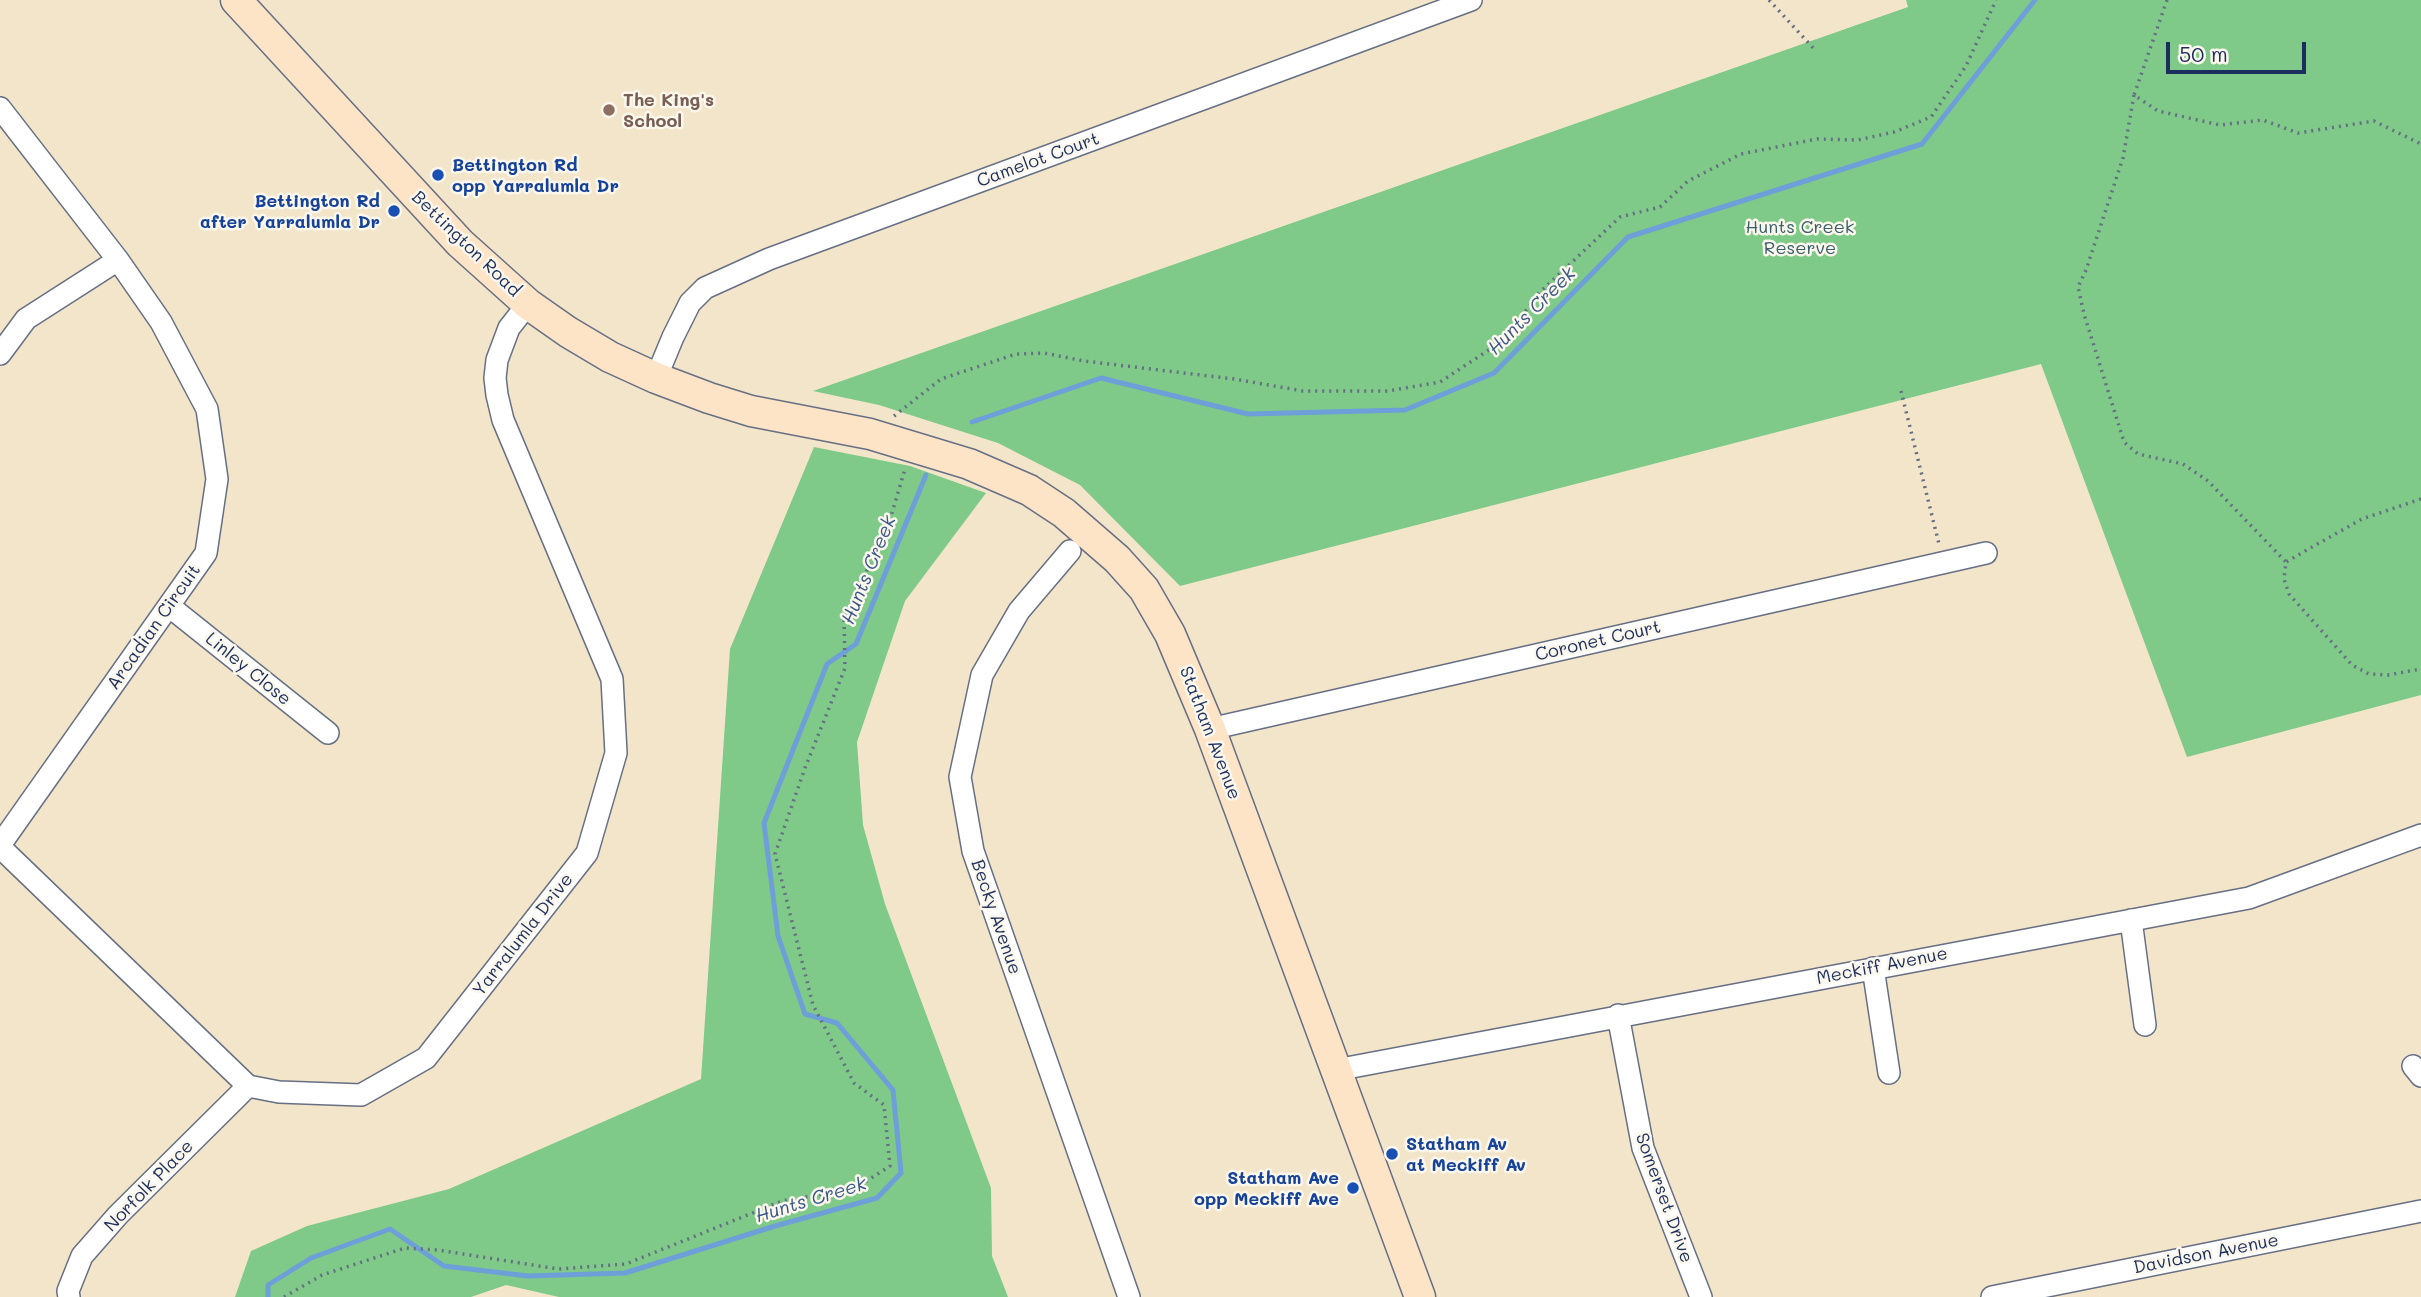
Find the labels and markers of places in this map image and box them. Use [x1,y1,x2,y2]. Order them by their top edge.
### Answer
place label: The King's School [623,89,714,132]
marker: The King's School [601,102,617,118]
place label: Bettington Rd opp Yarralumla Dr [452,154,619,196]
marker: Bettington Rd opp Yarralumla Dr [430,167,446,183]
place label: Bettington Rd after Yarralumla Dr [200,190,380,232]
marker: Bettington Rd after Yarralumla Dr [386,203,402,219]
place label: Statham Av at Meckiff Av [1406,1133,1526,1176]
marker: Statham Av at Meckiff Av [1384,1146,1400,1162]
place label: Statham Ave opp Meckiff Ave [1194,1167,1339,1210]
marker: Statham Ave opp Meckiff Ave [1345,1180,1361,1196]

